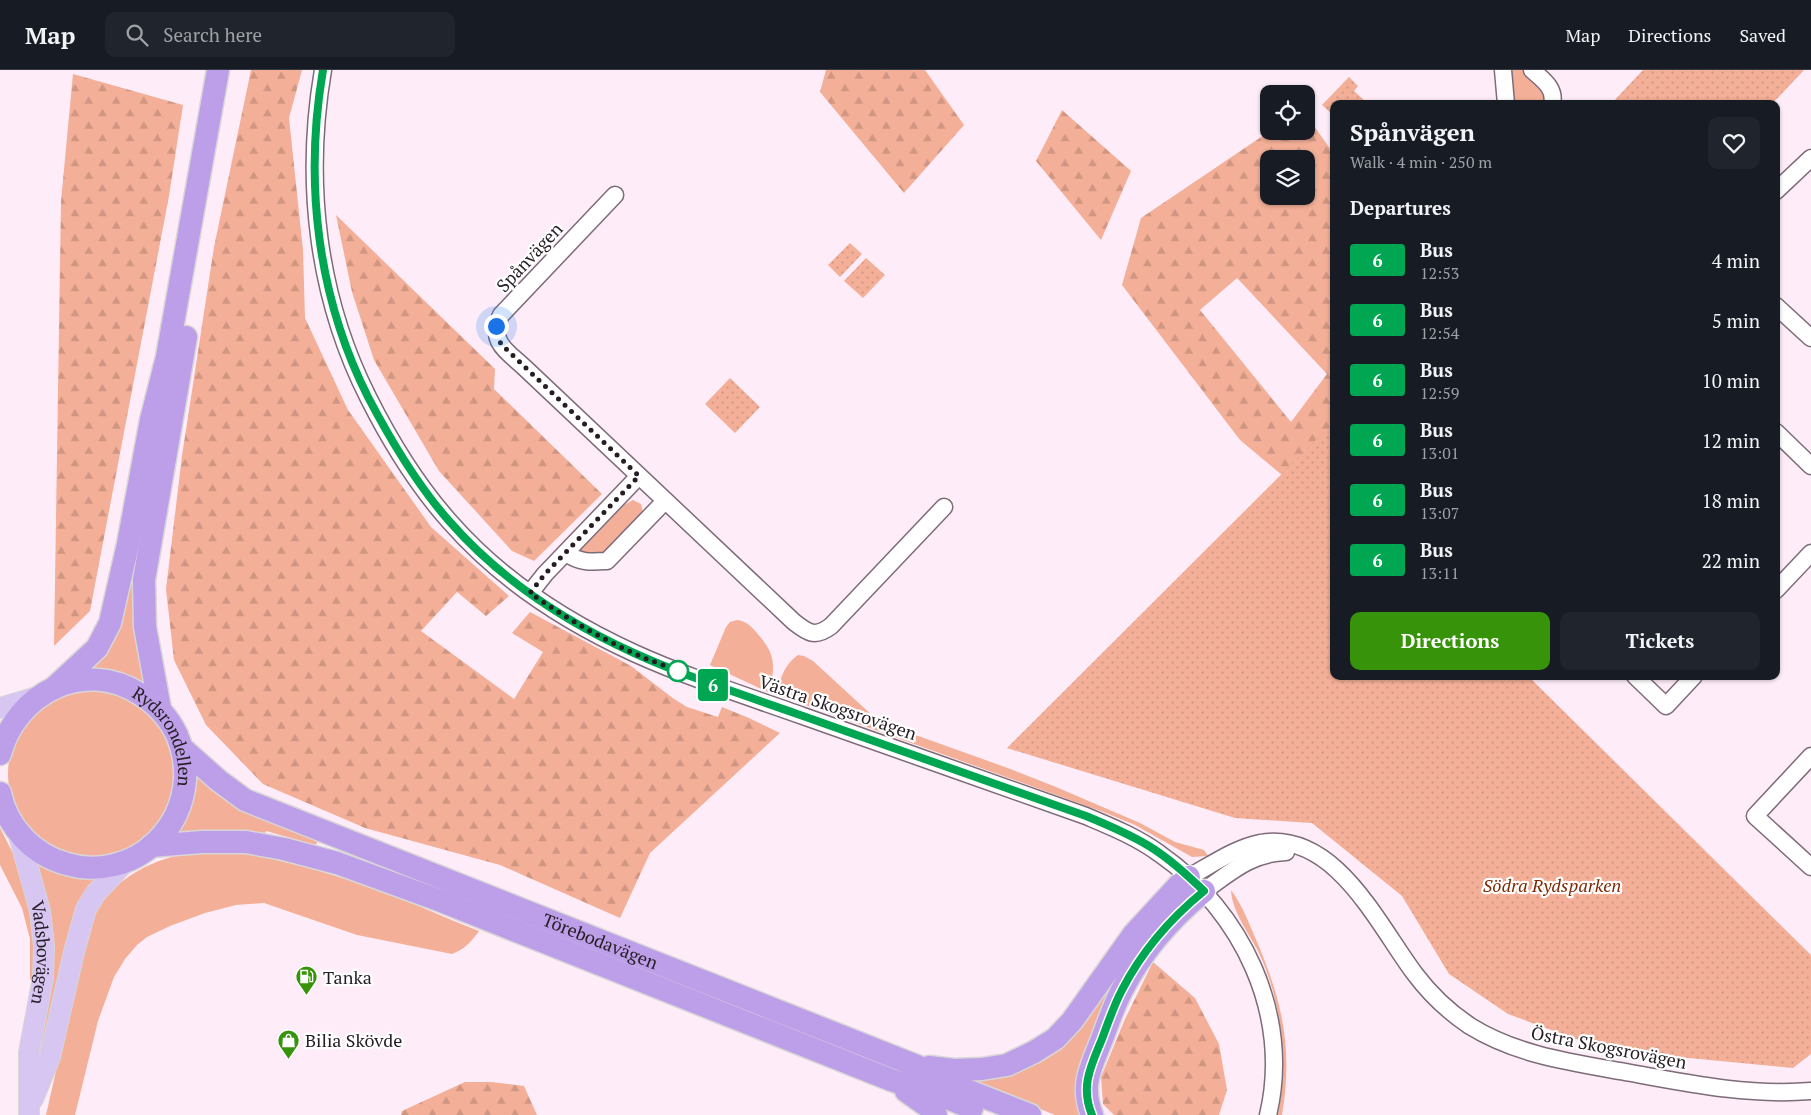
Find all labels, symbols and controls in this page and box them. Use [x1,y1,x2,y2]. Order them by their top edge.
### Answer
search box [105,12,455,57]
text: Map [25,19,75,51]
icon: search [123,21,151,49]
text: Search here [163,22,262,47]
text: Map [1565,23,1600,47]
text: Directions [1628,23,1711,47]
text: Saved [1739,23,1786,47]
map controls [1260,85,1315,205]
button: locate [1260,85,1315,140]
text: Spånvägen [1350,116,1475,148]
button: heart [1708,117,1760,169]
button: layers [1260,150,1315,205]
text: Walk · 4 min · 250 m [1350,151,1492,173]
text: Departures [1350,195,1451,220]
street label: Spånvägen [491,217,568,297]
text: Bus [1420,237,1453,262]
text: 6 [1372,248,1383,272]
text: 4 min [1712,248,1760,273]
text: 12:53 [1420,262,1459,284]
text: Bus [1420,297,1453,322]
text: 6 [1372,308,1383,332]
text: 5 min [1712,308,1760,333]
your location [484,314,509,339]
text: 12:54 [1420,322,1459,344]
text: Bus [1420,357,1453,382]
text: 6 [1372,368,1383,392]
text: 10 min [1702,368,1760,393]
text: 12:59 [1420,382,1459,404]
text: Bus [1420,417,1453,442]
text: 6 [1372,428,1383,452]
text: 12 min [1702,428,1760,453]
text: 13:01 [1420,442,1459,464]
text: Bus [1420,477,1453,502]
text: 6 [1372,488,1383,512]
text: 18 min [1702,488,1760,513]
text: 13:07 [1420,502,1459,524]
text: Bus [1420,537,1453,562]
text: 6 [1372,548,1383,572]
text: 22 min [1702,548,1760,573]
text: 13:11 [1420,562,1459,584]
button: Directions [1350,612,1550,670]
button: Tickets [1560,612,1760,670]
unlabelled marker [667,660,689,682]
line badge: 6 [697,669,729,701]
street label: Västra Skogsrovägen [756,669,920,745]
text: 6 [708,673,718,697]
street label: Rydsrondellen [128,680,197,788]
park label: Södra Rydsparken [1483,873,1621,897]
street label: Vadsbovägen [26,898,56,1007]
street label: Törebodavägen [539,907,662,974]
fuel station icon: Tanka [295,965,319,996]
place label: Tanka [323,965,372,989]
street label: Östra Skogsrovägen [1529,1020,1689,1074]
shop icon: Bilia Skövde [277,1028,301,1059]
place label: Bilia Skövde [305,1028,402,1052]

